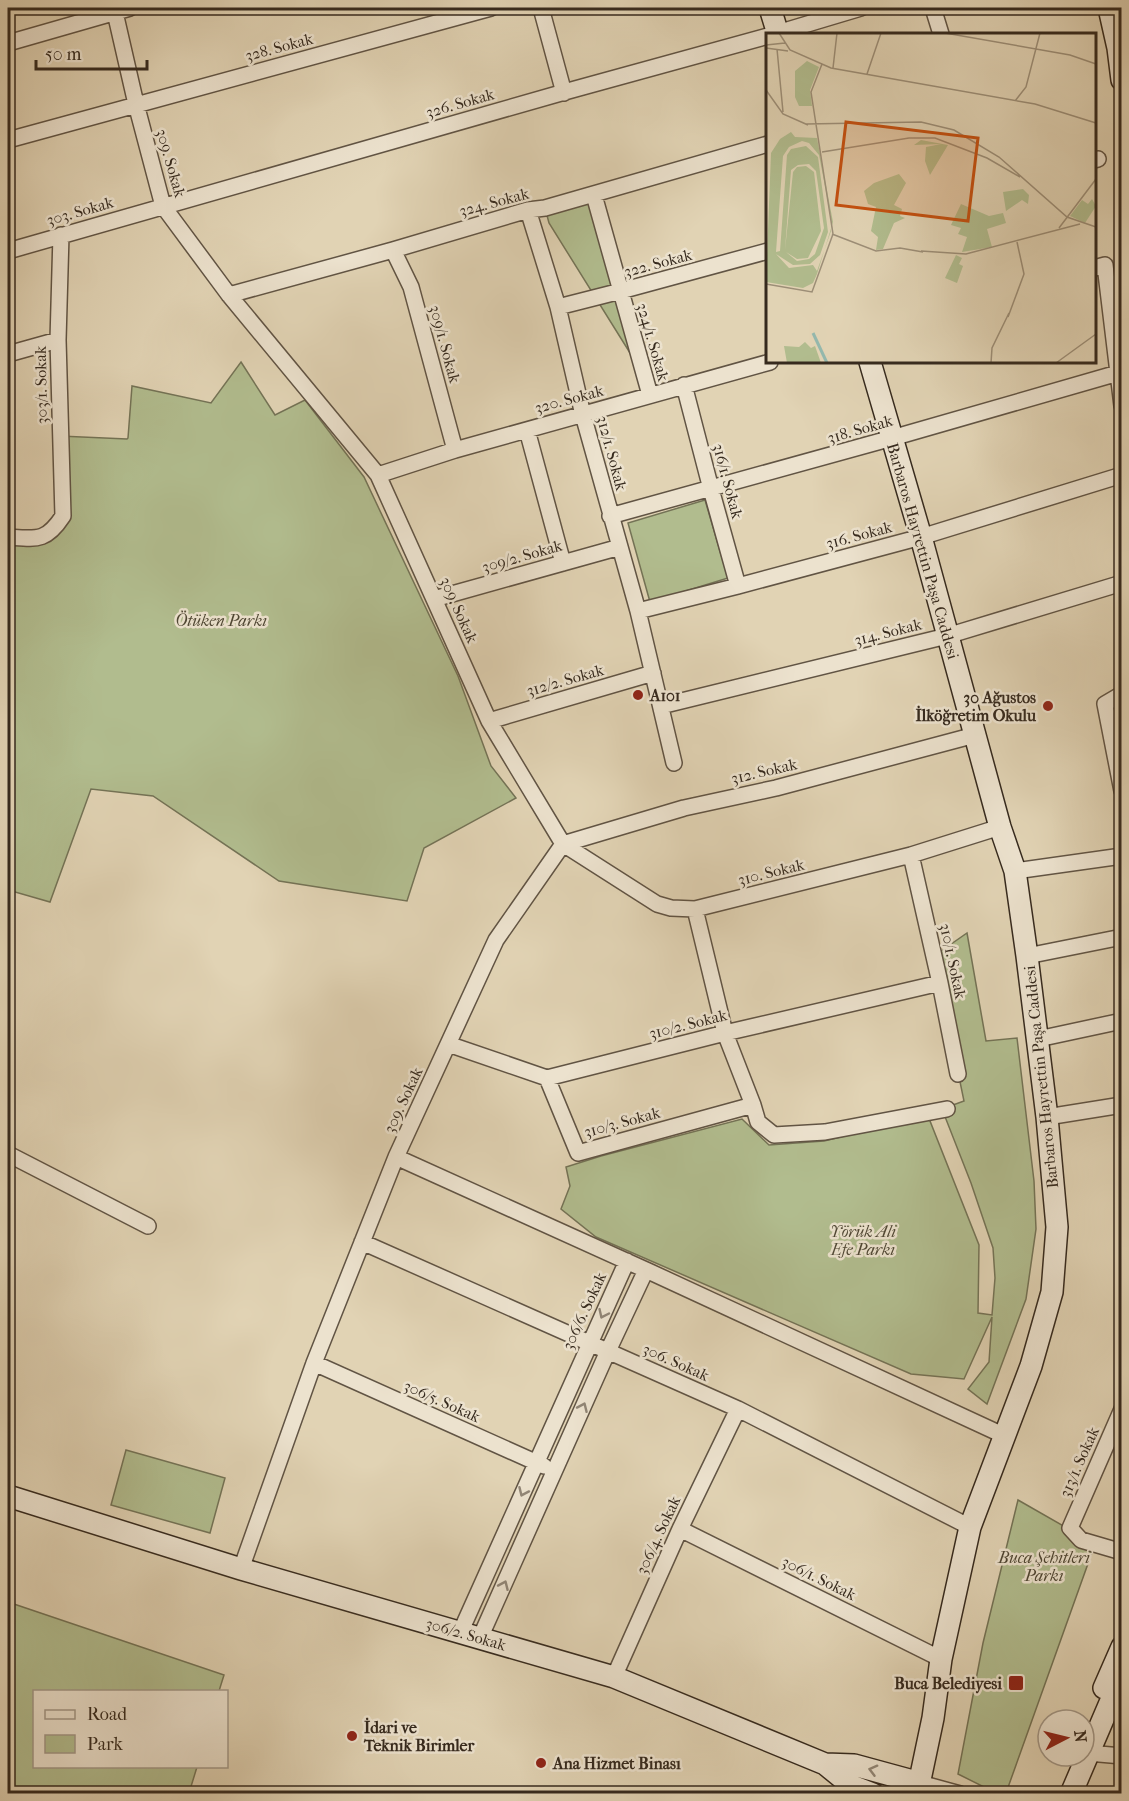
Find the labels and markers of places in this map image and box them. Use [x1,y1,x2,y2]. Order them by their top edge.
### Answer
place label: A101 [649,686,681,705]
marker: A101 [631,688,645,702]
place label: 30 Ağustos İlköğretim Okulu [916,688,1037,726]
marker: 30 Ağustos İlköğretim Okulu [1041,699,1055,713]
place label: Buca Belediyesi [894,1674,1002,1694]
marker: Buca Belediyesi [1007,1674,1025,1692]
place label: İdari ve Teknik Birimler [363,1717,475,1755]
marker: İdari ve Teknik Birimler [345,1729,359,1743]
place label: Ana Hizmet Binası [552,1754,681,1773]
marker: Ana Hizmet Binası [534,1756,548,1770]

